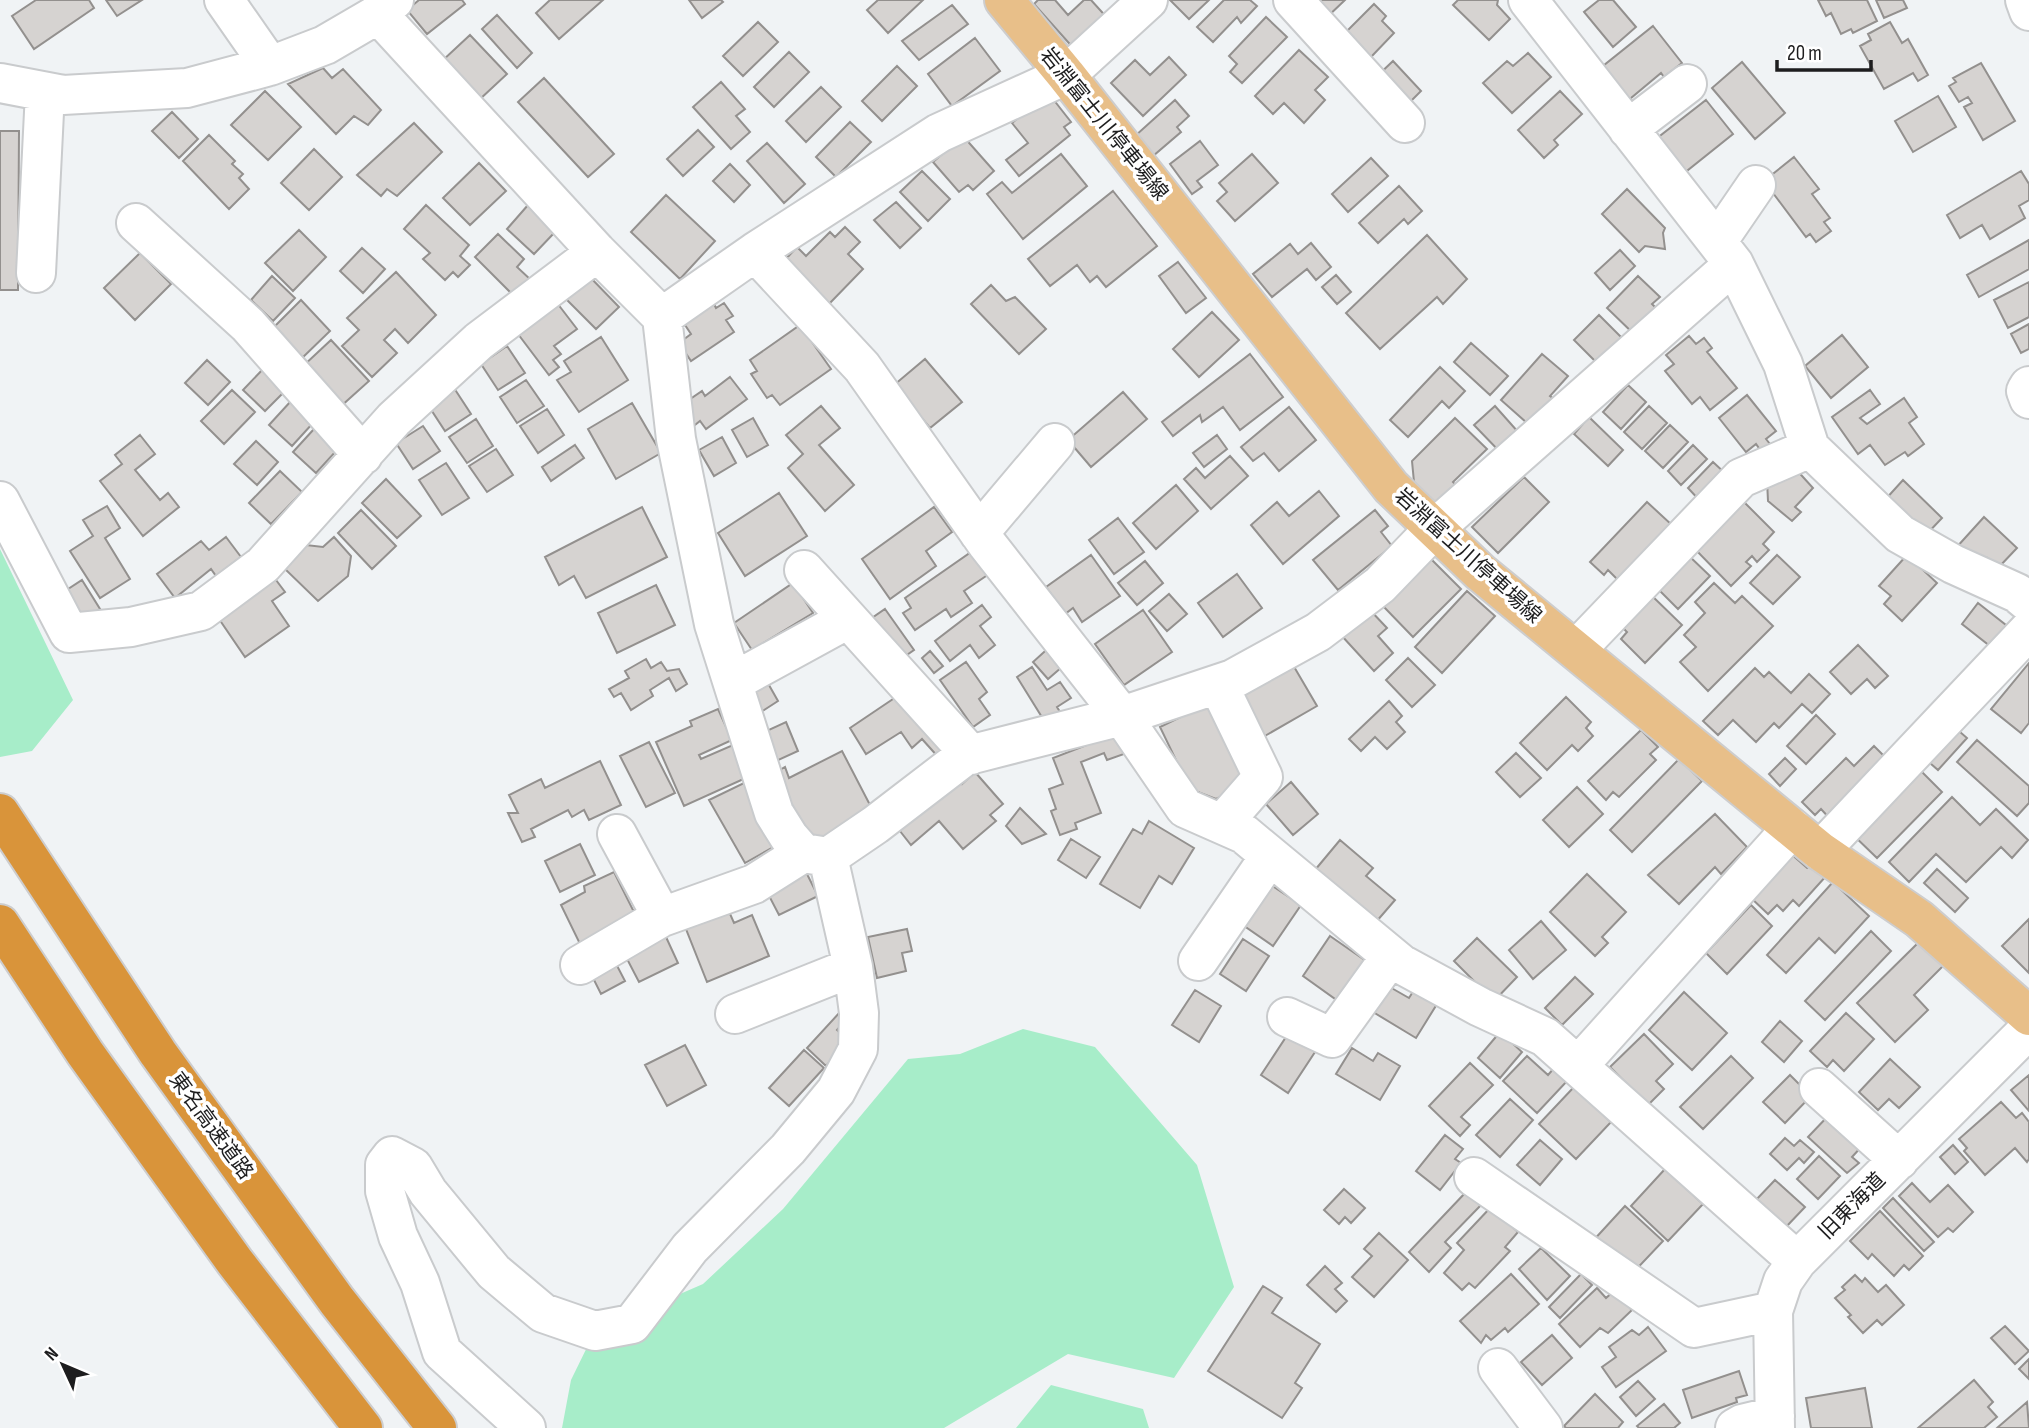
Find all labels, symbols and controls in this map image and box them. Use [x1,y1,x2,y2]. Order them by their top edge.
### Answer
scale bar [1777,28,1871,72]
text: 20 m [1787,41,1822,66]
street label: 岩淵富士川停車場線 [1035,43,1173,205]
street label: 岩淵富士川停車場線 [1389,483,1547,629]
street label: 東名高速道路 [164,1068,258,1184]
street label: 旧東海道 [1813,1167,1891,1245]
north arrow [28,1330,98,1400]
text: N [40,1343,64,1366]

